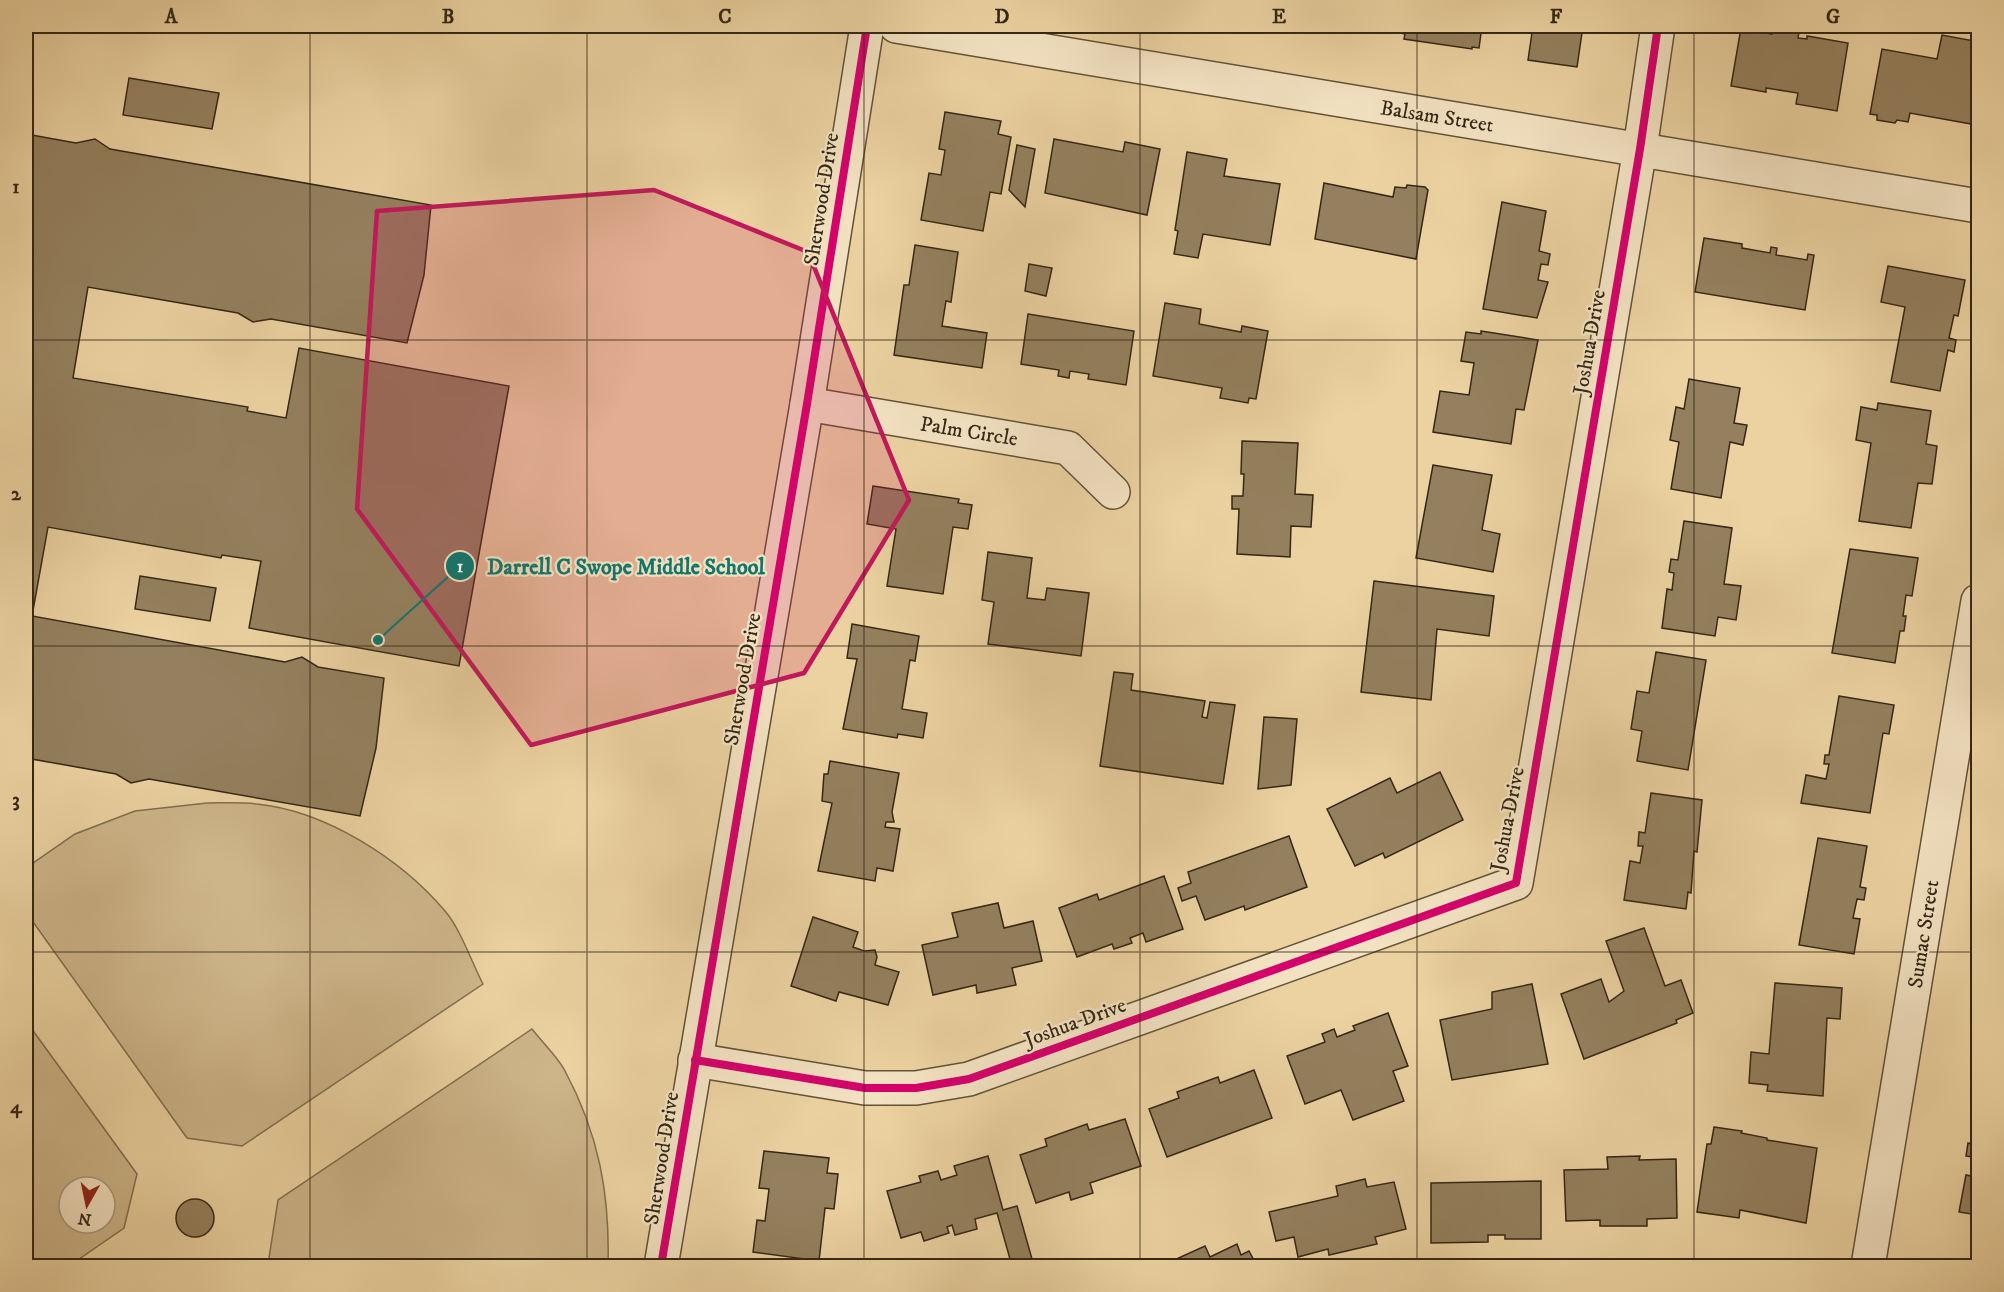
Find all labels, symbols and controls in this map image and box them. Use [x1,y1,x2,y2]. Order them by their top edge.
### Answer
text: A [164,5,179,30]
text: B [442,5,454,30]
text: C [718,5,732,30]
text: D [995,5,1010,30]
text: E [1272,5,1286,30]
text: F [1550,5,1563,30]
text: G [1826,5,1840,30]
street label: Balsam Street [1378,95,1496,139]
street label: Sherwood Drive [799,131,845,267]
text: 1 [12,175,20,200]
street label: Joshua Drive [1568,287,1612,399]
street label: Palm Circle [918,411,1020,453]
text: 2 [11,482,22,507]
callout: Darrell C Swope Middle School [445,546,777,586]
text: Darrell C Swope Middle School [487,554,765,581]
text: 1 [457,556,464,578]
street label: Sherwood Drive [719,611,767,748]
street label: Joshua Drive [1485,764,1531,876]
text: 3 [12,788,20,813]
street label: Sumac Street [1903,878,1945,990]
street label: Joshua Drive [1019,992,1130,1054]
street label: Sherwood Drive [639,1090,685,1226]
text: 4 [10,1095,23,1120]
north arrow [57,1175,117,1235]
text: N [77,1208,93,1230]

